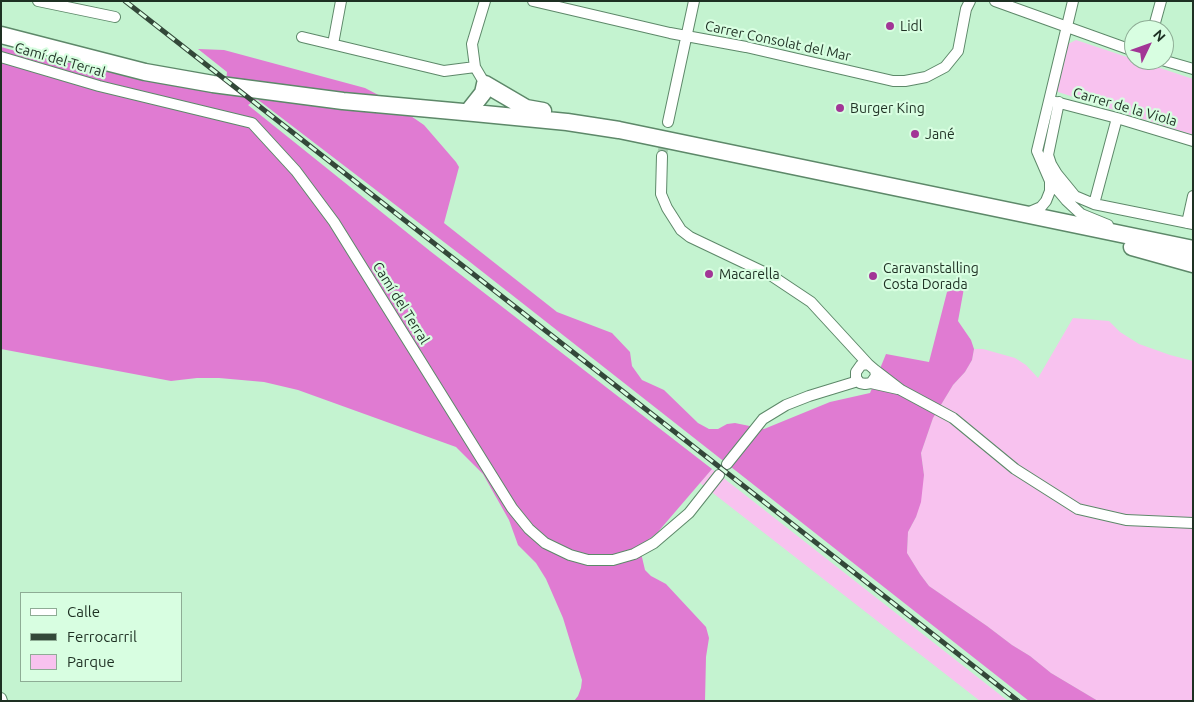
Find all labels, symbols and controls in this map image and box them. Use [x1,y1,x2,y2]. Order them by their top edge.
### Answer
street label: Carrer Consolat del Mar [704,17,852,65]
place label: Lidl [900,18,922,34]
marker: Lidl [884,20,896,32]
north arrow [1124,20,1174,70]
text: N [1150,26,1169,45]
street label: Camí del Terral [13,39,107,81]
street label: Carrer de la Viola [1071,84,1179,130]
place label: Burger King [850,100,925,116]
marker: Burger King [834,102,846,114]
place label: Jané [925,126,955,142]
marker: Jané [909,128,921,140]
street label: Camí del Terral [369,259,433,347]
place label: Caravanstalling Costa Dorada [883,260,979,292]
place label: Macarella [719,266,780,282]
marker: Macarella [703,268,715,280]
marker: Caravanstalling Costa Dorada [867,270,879,282]
legend [20,592,182,682]
text: Calle [67,603,100,620]
text: Ferrocarril [67,628,137,645]
text: Parque [67,653,115,670]

